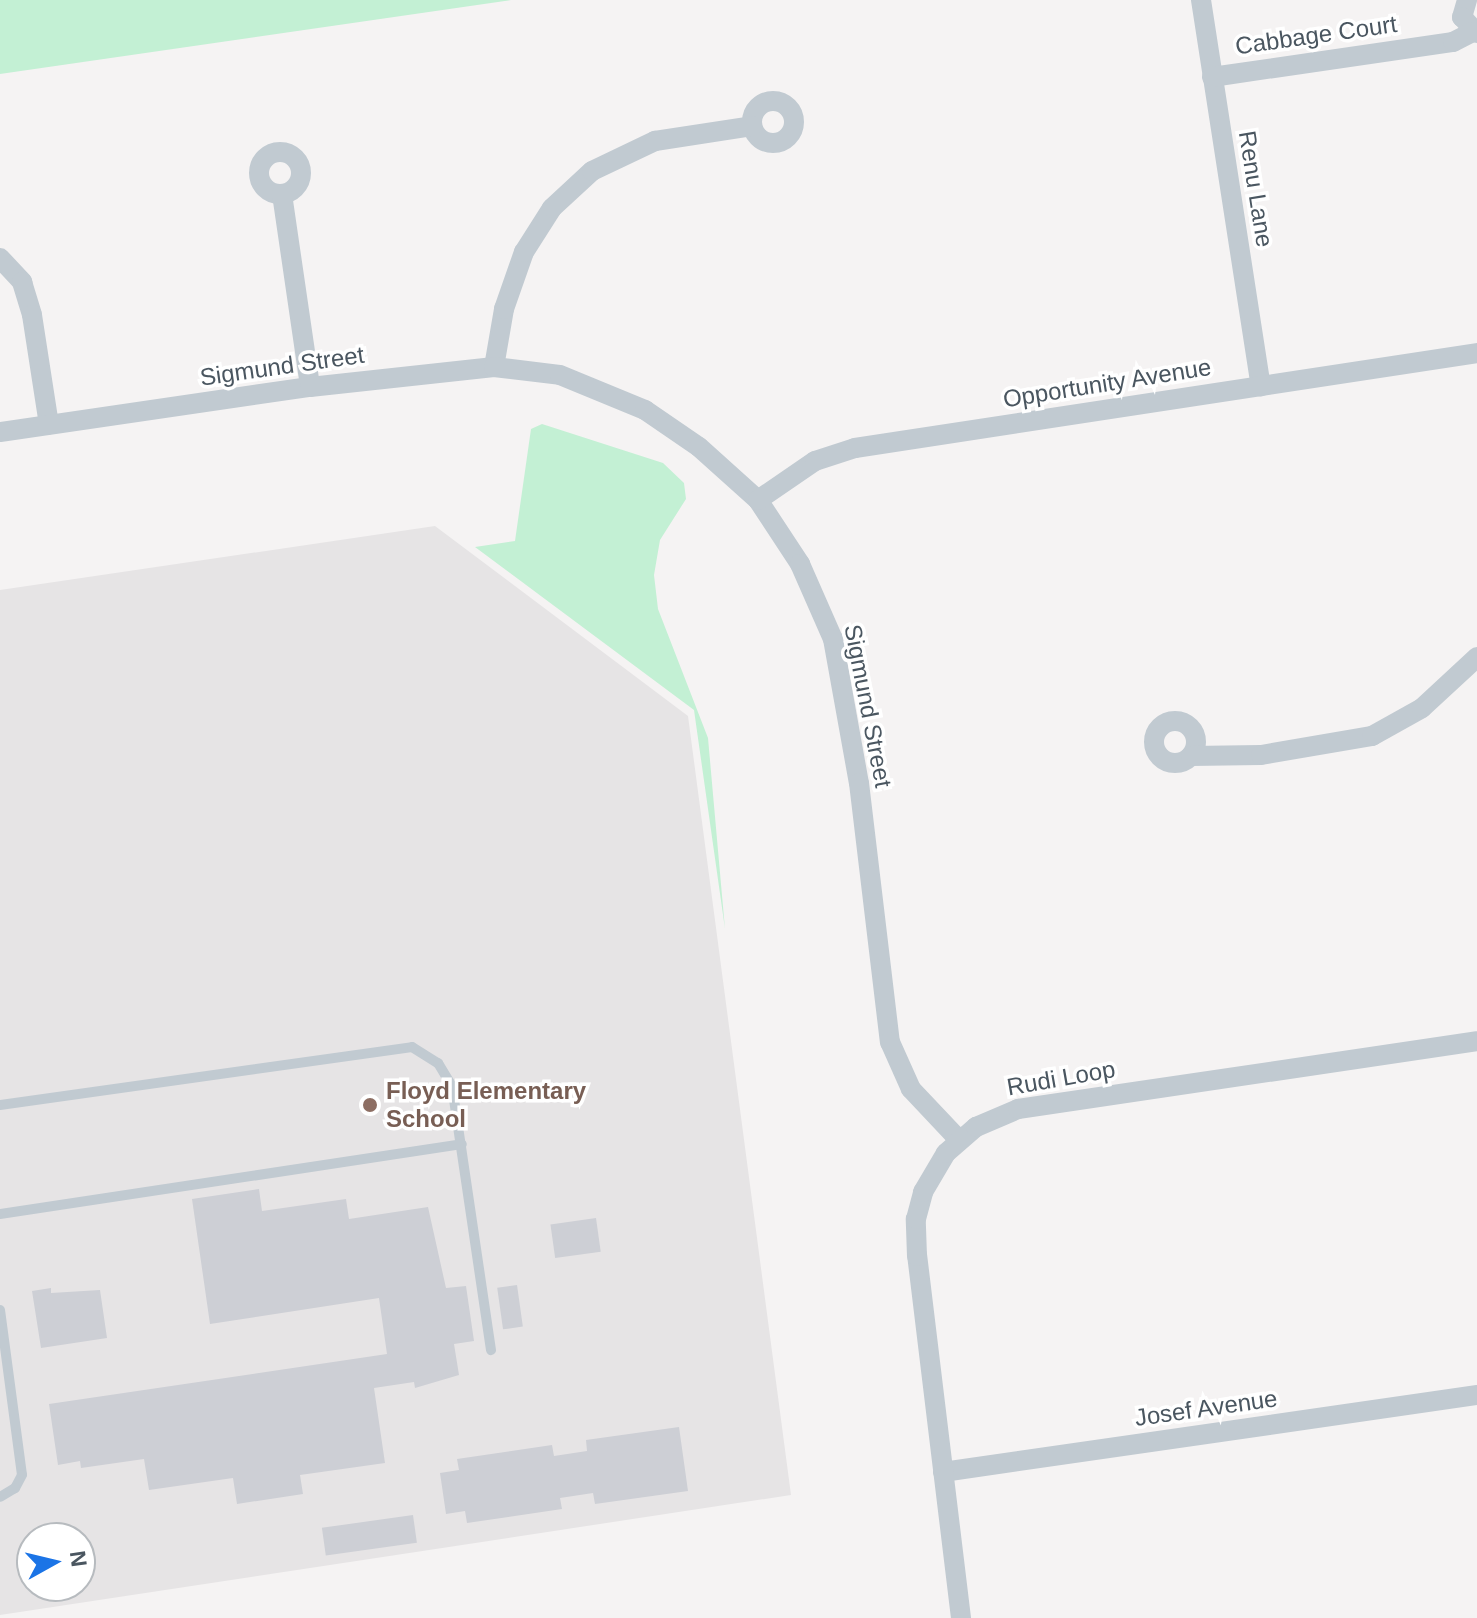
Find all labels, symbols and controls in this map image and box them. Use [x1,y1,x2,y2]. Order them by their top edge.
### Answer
street label: Cabbage Court [1233,9,1399,61]
street label: Renu Lane [1233,129,1279,249]
street label: Sigmund Street [198,340,366,392]
street label: Opportunity Avenue [1000,352,1214,414]
street label: Sigmund Street [838,622,898,790]
street label: Rudi Loop [1005,1054,1117,1102]
place label: Floyd Elementary School [386,1077,586,1133]
marker: Floyd Elementary School [361,1096,379,1114]
street label: Josef Avenue [1132,1384,1280,1432]
north arrow [16,1522,96,1602]
text: N [65,1549,92,1568]

